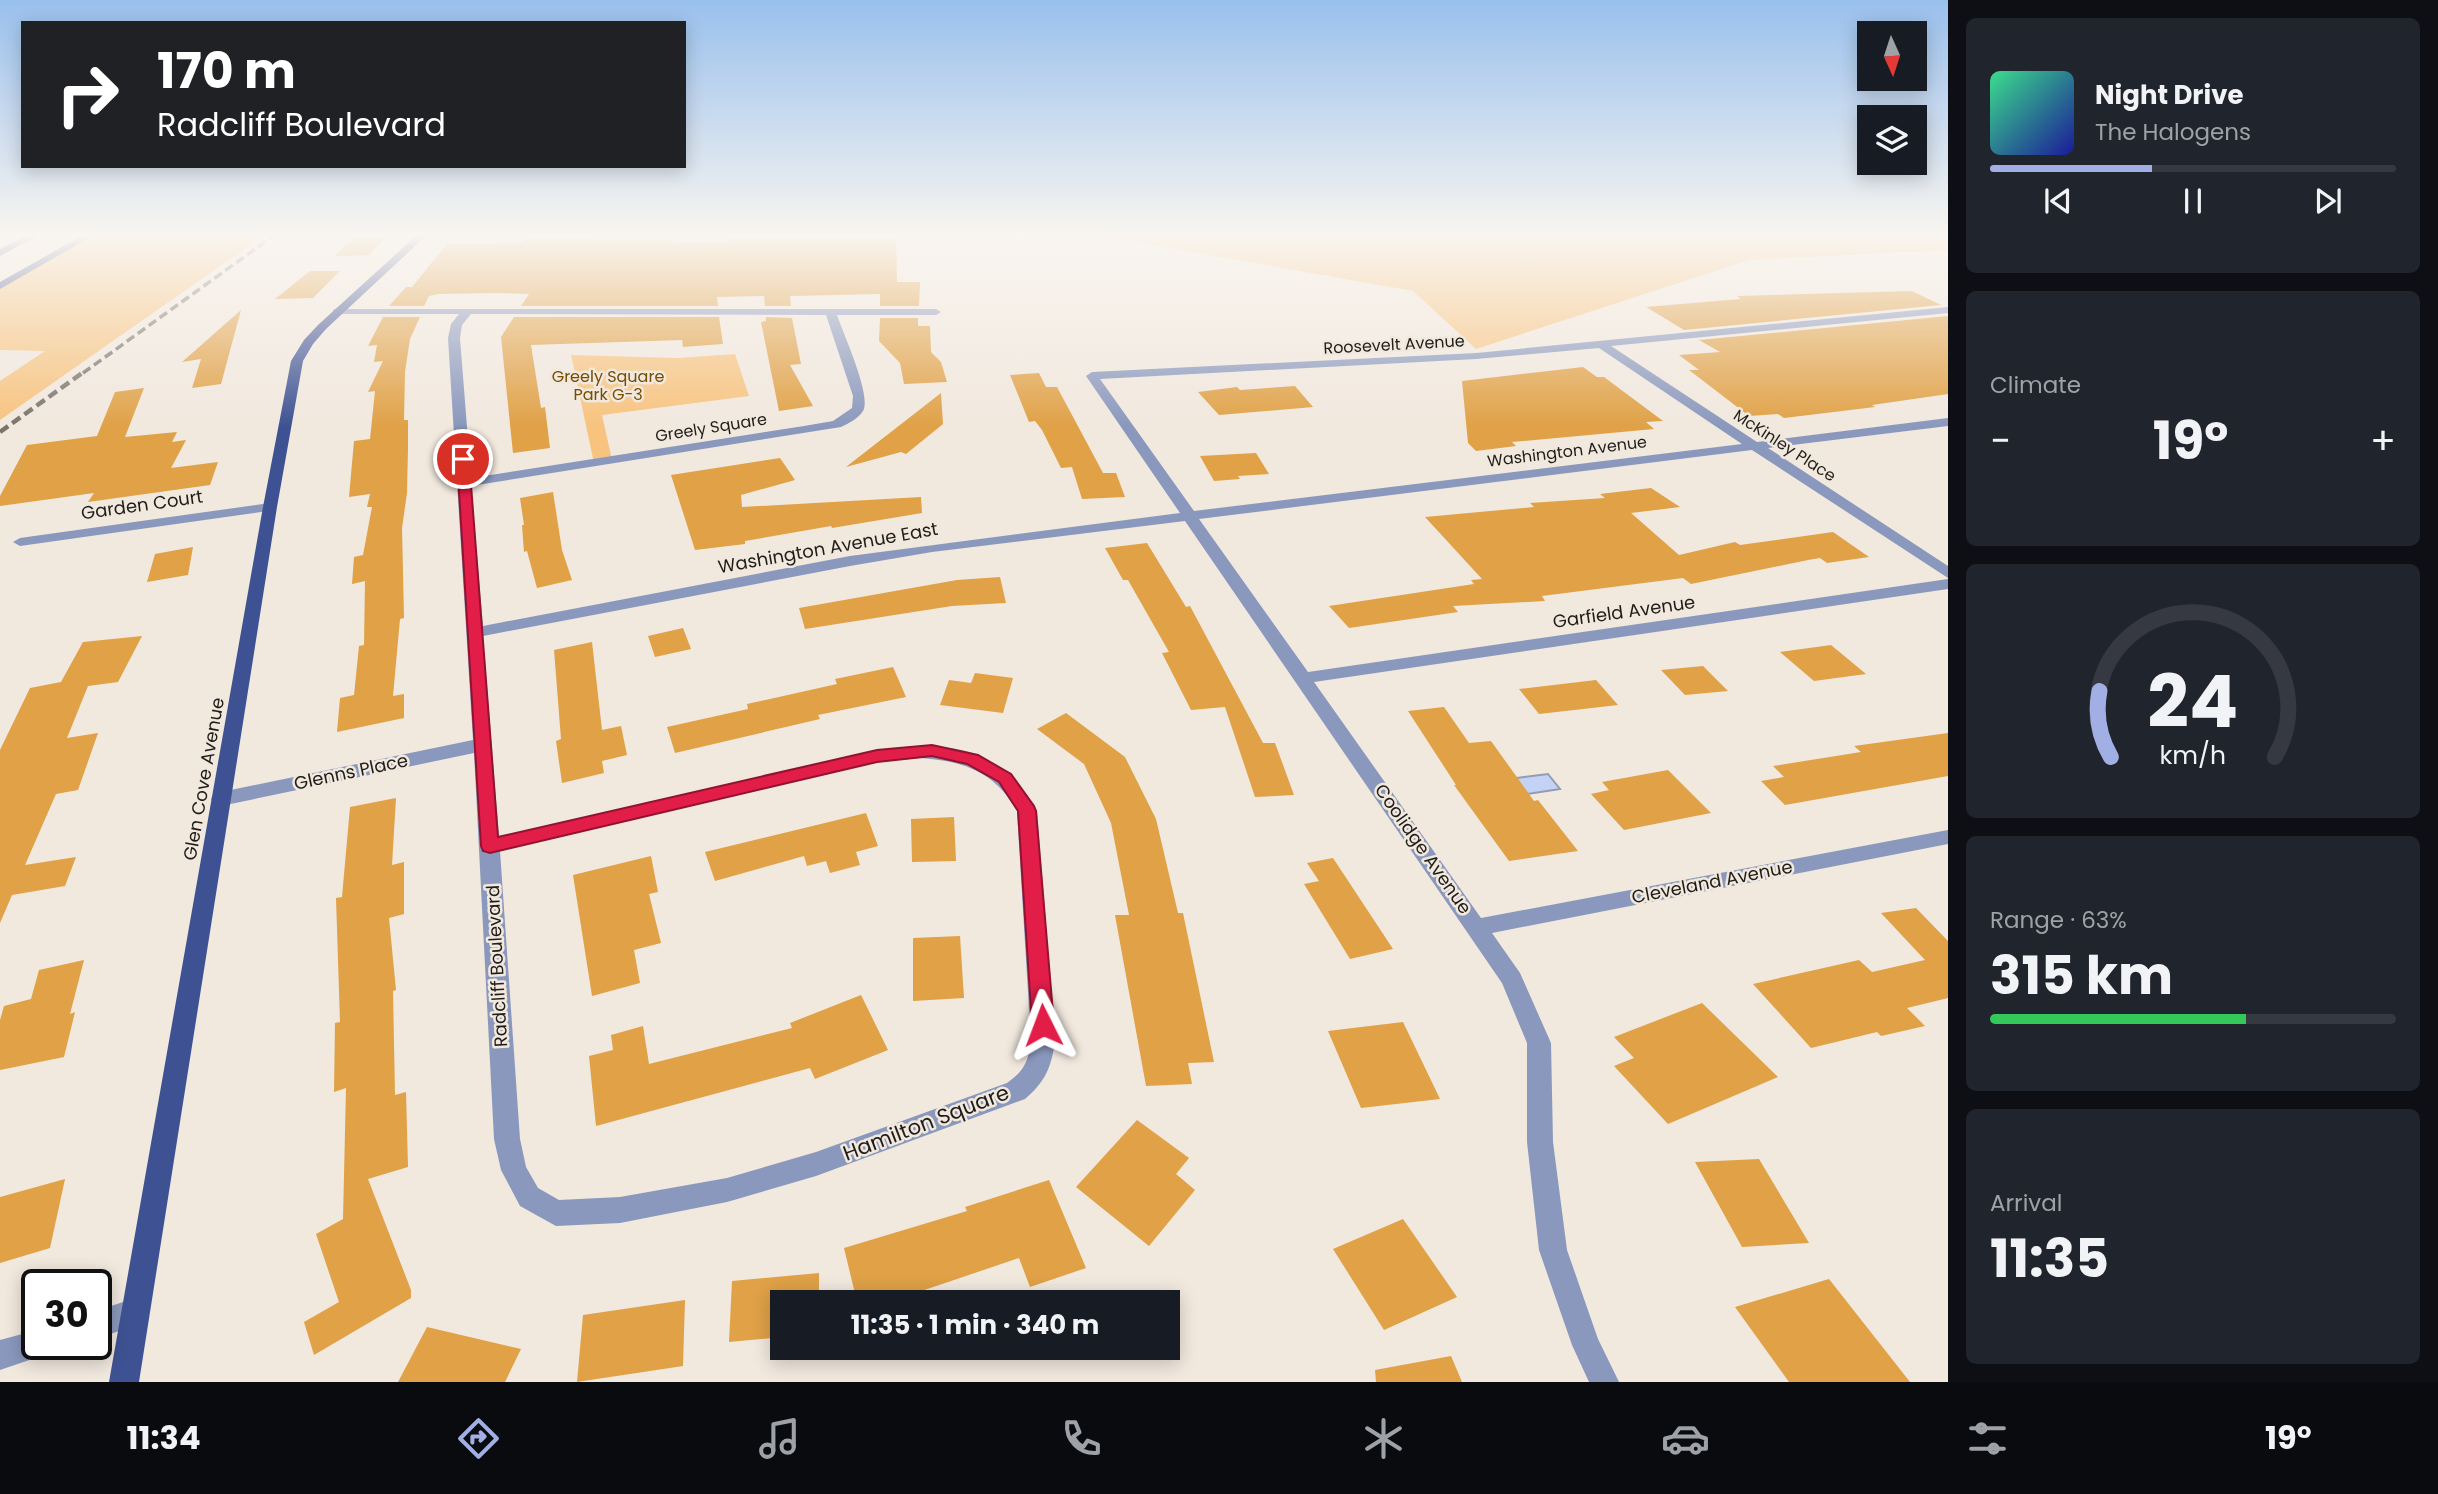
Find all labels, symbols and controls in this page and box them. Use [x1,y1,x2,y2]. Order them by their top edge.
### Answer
north arrow [1857,21,1927,91]
map controls [1857,21,1927,175]
text: 170 m [157,37,296,105]
icon: right [42,49,133,140]
text: Night Drive [2095,77,2243,113]
text: Radcliff Boulevard [157,102,446,147]
button: layers [1857,105,1927,175]
text: The Halogens [2095,116,2251,148]
icon: previous [2039,182,2077,220]
icon: pause [2174,182,2212,220]
icon: next [2309,182,2347,220]
street label: Roosevelt Avenue [1323,329,1465,360]
park label: Greely Square Park G-3 [552,365,664,406]
text: Climate [1990,369,2081,401]
street label: McKinley Place [1729,404,1841,487]
text: 19° [2153,404,2228,477]
street label: Greely Square [654,407,769,448]
text: − [1990,414,2011,467]
text: + [2370,414,2396,467]
pin [433,429,493,489]
street label: Washington Avenue [1486,430,1648,473]
icon: arrive [444,440,482,478]
street label: Garden Court [79,484,204,525]
street label: Washington Avenue East [716,516,940,579]
street label: Garfield Avenue [1551,589,1697,634]
text: 24 [2148,651,2238,752]
street label: Glen Cove Avenue [177,695,230,862]
text: km/h [2160,738,2226,773]
street label: Glenns Place [292,747,410,796]
street label: Coolidge Avenue [1369,779,1478,919]
street label: Cleveland Avenue [1629,854,1794,909]
street label: Radcliff Boulevard [480,884,513,1048]
text: Range · 63% [1990,904,2127,936]
text: 315 km [1990,939,2173,1012]
position arrow [1006,988,1080,1062]
street label: Hamilton Square [839,1077,1013,1168]
text: Arrival [1990,1187,2062,1219]
text: 11:35 [1990,1222,2109,1295]
speed limit sign: 30 [21,1269,112,1360]
text: 11:35 · 1 min · 340 m [851,1307,1099,1343]
icon: directions [454,1414,503,1463]
icon: music [755,1414,804,1463]
icon: phone [1057,1414,1106,1463]
icon: climate [1359,1414,1408,1463]
icon: car [1661,1414,1710,1463]
icon: filters [1963,1414,2012,1463]
text: 11:34 [126,1415,201,1460]
text: 19° [2265,1415,2312,1460]

